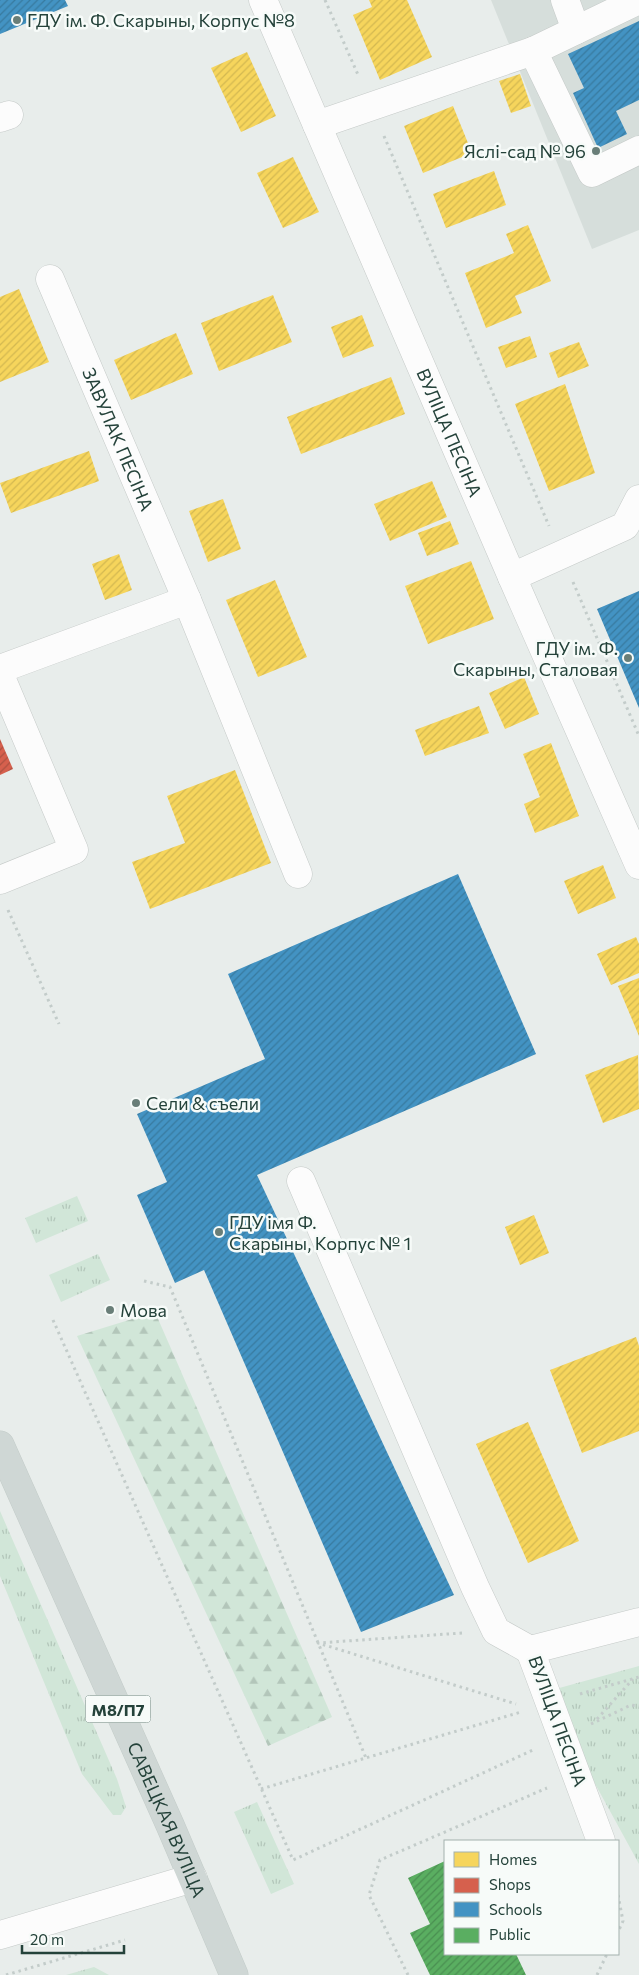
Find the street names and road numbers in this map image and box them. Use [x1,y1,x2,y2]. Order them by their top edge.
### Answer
street label: ЗАВУЛАК ПЕСІНА [78,364,159,514]
street label: ВУЛІЦА ПЕСІНА [412,365,487,500]
street label: ВУЛІЦА ПЕСІНА [524,1653,592,1789]
road number: М8/П7 [86,1696,150,1722]
street label: САВЕЦКАЯ ВУЛІЦА [123,1738,211,1901]

